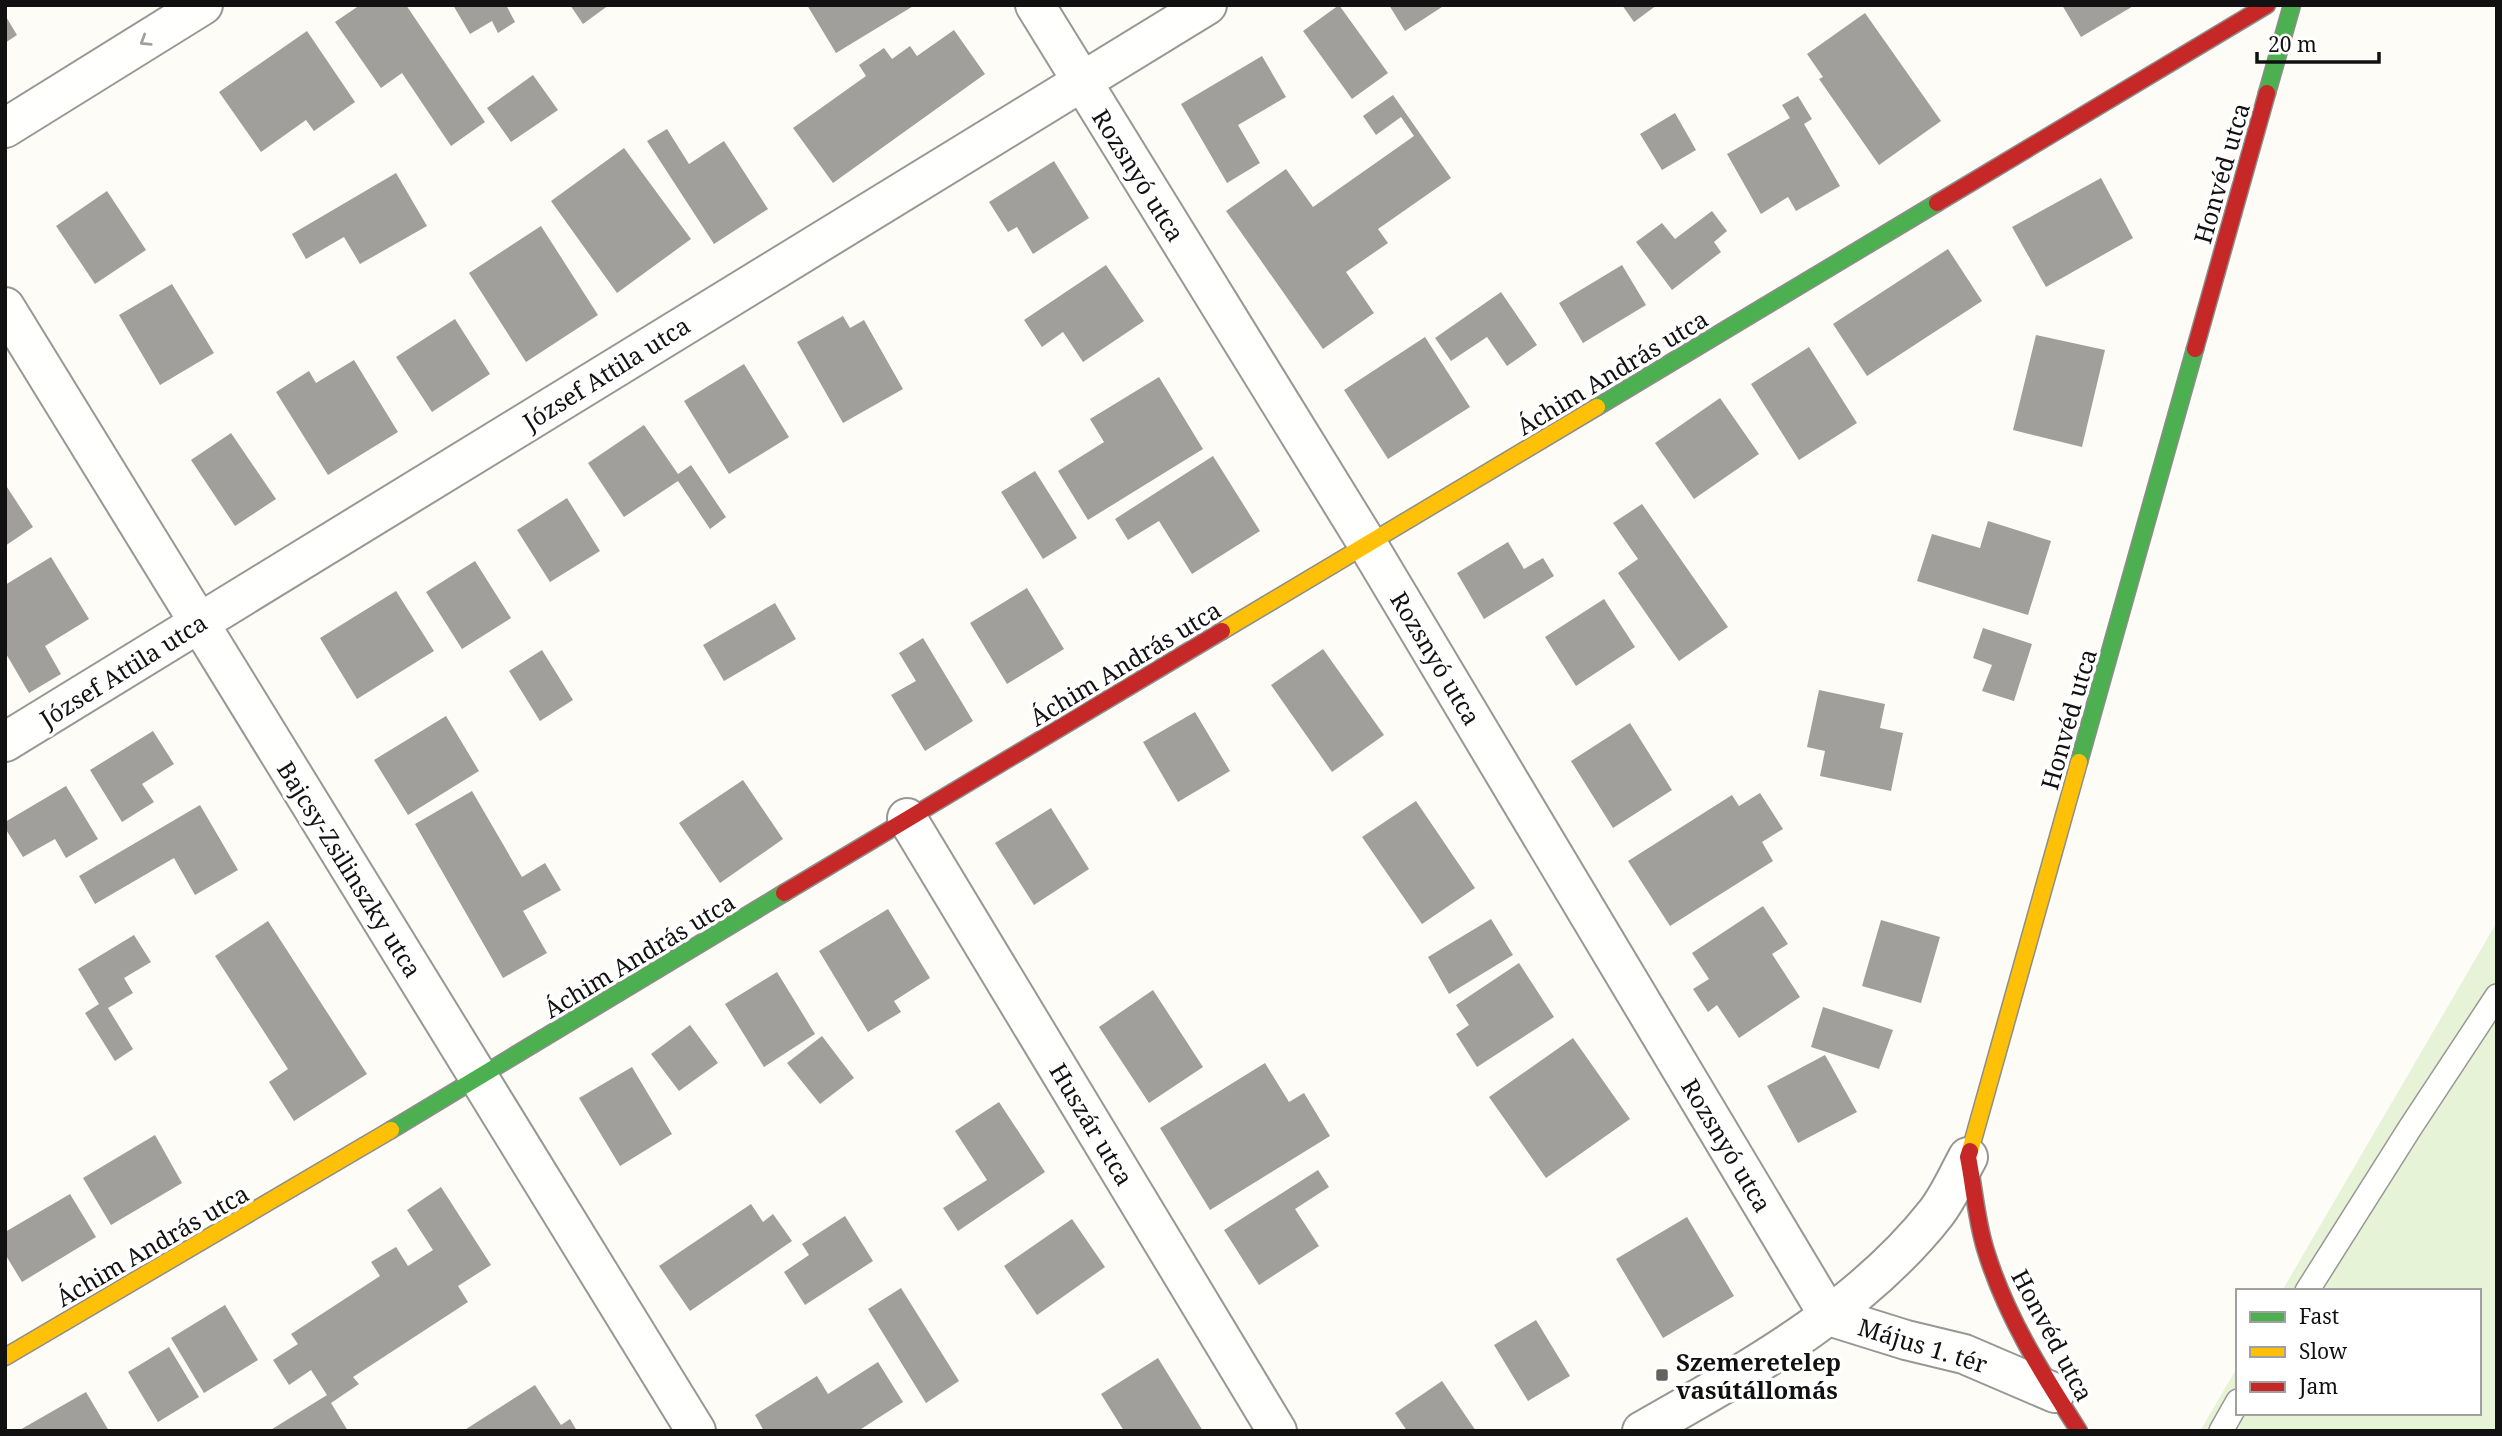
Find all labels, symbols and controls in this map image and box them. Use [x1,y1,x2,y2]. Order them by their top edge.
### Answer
scale bar [2257,21,2380,65]
text: 20 m [2268,30,2317,58]
one-way arrow [140,33,153,46]
street label: Honvéd utca [2185,99,2257,247]
street label: Rozsnyó utca [1085,103,1193,247]
street label: Áchim András utca [1510,302,1714,442]
street label: József Attila utca [515,308,696,438]
street label: Rozsnyó utca [1383,585,1489,731]
street label: Áchim András utca [1023,593,1227,733]
street label: József Attila utca [32,605,213,735]
street label: Honvéd utca [2032,645,2104,793]
street label: Bajcsy-Zsilinszky utca [270,755,430,983]
street label: Áchim András utca [537,885,741,1025]
street label: Huszár utca [1042,1057,1142,1191]
street label: Rozsnyó utca [1674,1072,1780,1218]
street label: Áchim András utca [50,1176,254,1314]
street label: Honvéd utca [2004,1263,2102,1407]
legend [2236,1289,2481,1415]
text: Fast [2299,1302,2339,1330]
street label: Május 1. tér [1854,1310,1992,1380]
text: Slow [2299,1337,2348,1365]
place label: Szemeretelep vasútállomás [1676,1345,1841,1406]
marker: Szemeretelep vasútállomás [1654,1367,1670,1383]
text: Jam [2298,1372,2338,1400]

